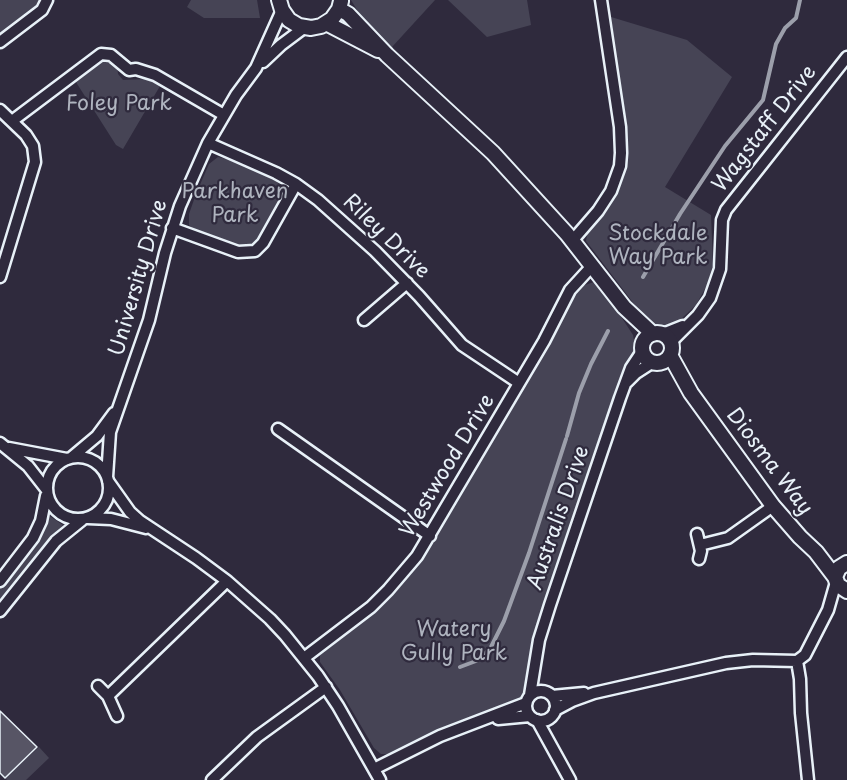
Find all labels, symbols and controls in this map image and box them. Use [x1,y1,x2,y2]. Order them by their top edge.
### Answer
street label: Wagstaff Drive [708,61,822,197]
park label: Foley Park [66,91,172,117]
park label: Parkhaven Park [182,179,288,229]
street label: Riley Drive [338,190,434,284]
street label: University Drive [105,197,173,359]
park label: Stockdale Way Park [608,221,708,271]
street label: Westwood Drive [395,390,501,542]
street label: Diosma Way [721,404,817,520]
street label: Australis Drive [523,443,595,593]
park label: Watery Gully Park [401,617,507,667]

